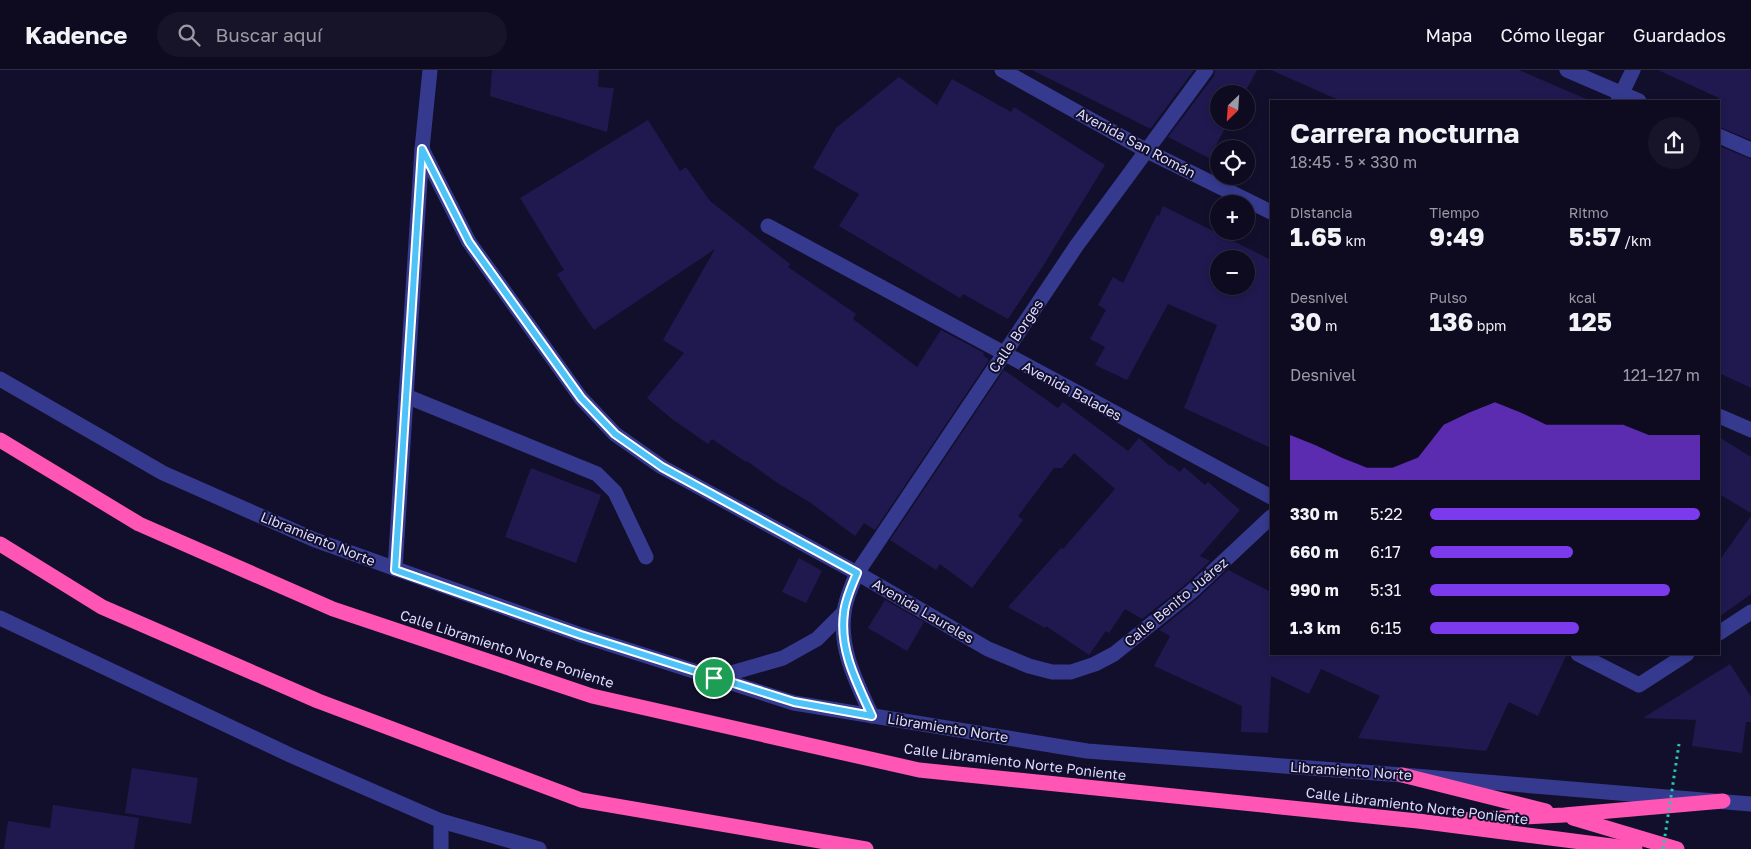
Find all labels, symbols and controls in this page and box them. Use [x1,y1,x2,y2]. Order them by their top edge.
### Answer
search box [157,12,507,57]
text: Kadence [25,20,127,49]
icon: search [175,21,203,49]
text: Buscar aquí [215,23,322,46]
text: Mapa [1426,24,1472,46]
text: Cómo llegar [1500,24,1605,46]
text: Guardados [1633,24,1726,46]
north arrow [1210,85,1255,130]
map controls [1210,85,1255,295]
street label: Avenida San Román [1074,104,1199,181]
text: Carrera nocturna [1290,116,1520,149]
button: share [1648,117,1700,169]
button: locate [1210,140,1255,185]
text: 18:45 · 5 × 330 m [1290,152,1417,172]
button: + [1210,195,1255,240]
text: Distancia [1290,204,1352,221]
text: Tiempo [1429,204,1479,221]
text: Ritmo [1569,204,1608,221]
text: 1.65 [1290,221,1342,252]
text: 9:49 [1429,221,1485,252]
text: 5:57 [1569,221,1621,252]
text: km [1342,232,1366,249]
text: /km [1621,232,1651,249]
button: − [1210,250,1255,295]
text: Desnivel [1290,289,1348,306]
text: Pulso [1429,289,1467,306]
text: kcal [1569,289,1596,306]
street label: Calle Borges [985,296,1046,376]
text: 30 [1290,306,1322,337]
text: 136 [1429,306,1473,337]
text: 125 [1569,306,1612,337]
text: m [1322,317,1337,334]
text: bpm [1473,317,1506,334]
street label: Avenida Balades [1019,357,1125,424]
text: Desnivel [1290,365,1356,385]
text: 121–127 m [1623,365,1700,385]
text: 330 m [1290,504,1338,524]
text: 5:22 [1370,504,1403,524]
street label: Libramiento Norte [258,508,378,569]
text: 660 m [1290,542,1339,562]
text: 6:17 [1370,542,1401,562]
street label: Calle Benito Juárez [1120,553,1231,650]
street label: Avenida Laureles [869,575,977,647]
text: 990 m [1290,580,1339,600]
text: 5:31 [1370,580,1401,600]
street label: Calle Libramiento Norte Poniente [398,606,616,691]
text: 1.3 km [1290,618,1340,638]
text: 6:15 [1370,618,1402,638]
pin [693,657,735,699]
icon: arrive [700,664,728,692]
street label: Libramiento Norte [886,710,1010,745]
street label: Calle Libramiento Norte Poniente [903,739,1127,784]
street label: Libramiento Norte [1289,758,1413,783]
street label: Calle Libramiento Norte Poniente [1305,783,1529,828]

